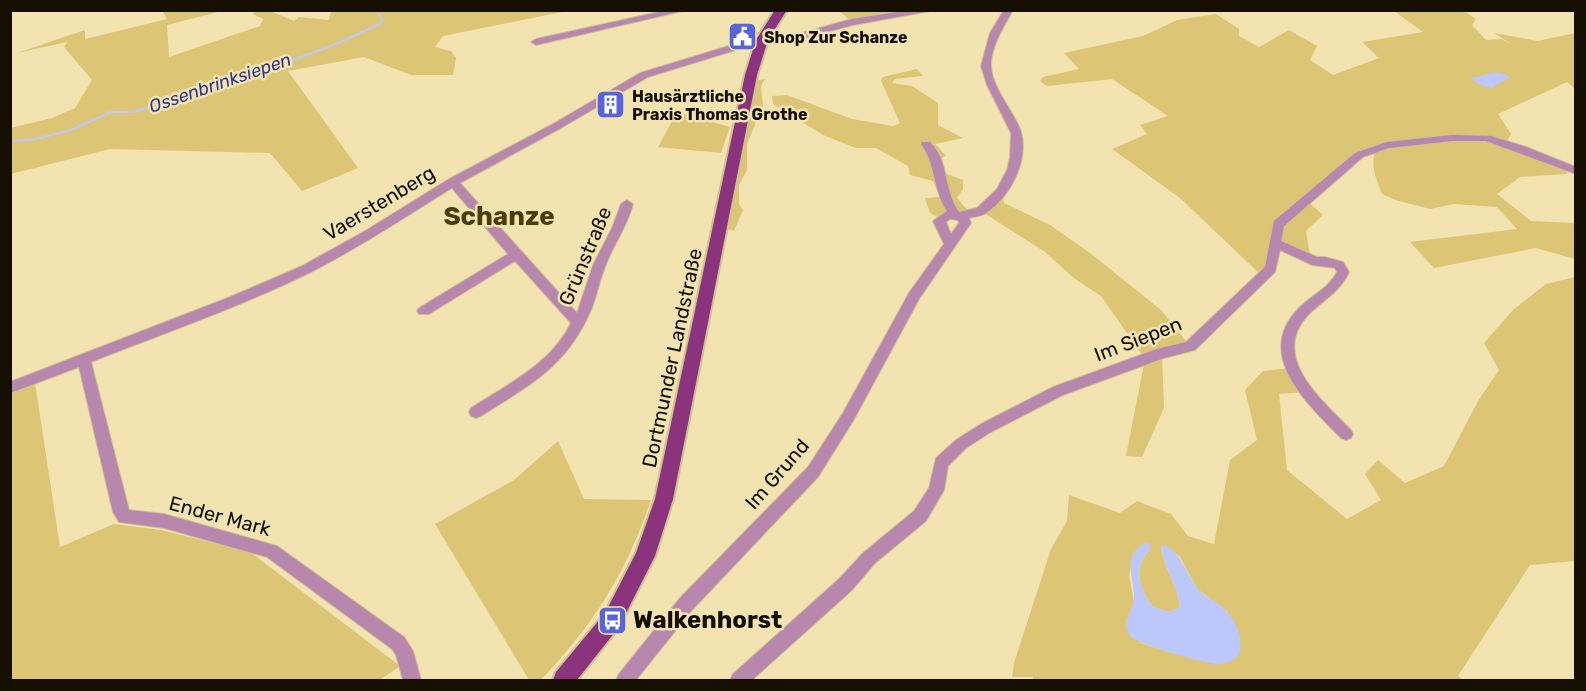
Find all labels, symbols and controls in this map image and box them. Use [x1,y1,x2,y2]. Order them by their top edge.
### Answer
public building icon: Shop Zur Schanze [727,21,759,53]
place label: Shop Zur Schanze [764,28,908,47]
water label: Ossenbrinksiepen [146,48,294,118]
place label: Hausärztliche Praxis Thomas Grothe [632,87,807,124]
building icon: Hausärztliche Praxis Thomas Grothe [595,89,627,121]
street label: Vaerstenberg [319,160,439,246]
district label: Schanze [443,201,555,232]
street label: Grünstraße [553,203,617,309]
street label: Dortmunder Landstraße [637,246,707,470]
street label: Im Siepen [1091,311,1185,367]
street label: Im Grund [740,434,814,514]
street label: Ender Mark [167,491,274,541]
bus stop icon: Walkenhorst [596,604,628,636]
place label: Walkenhorst [633,606,782,634]

